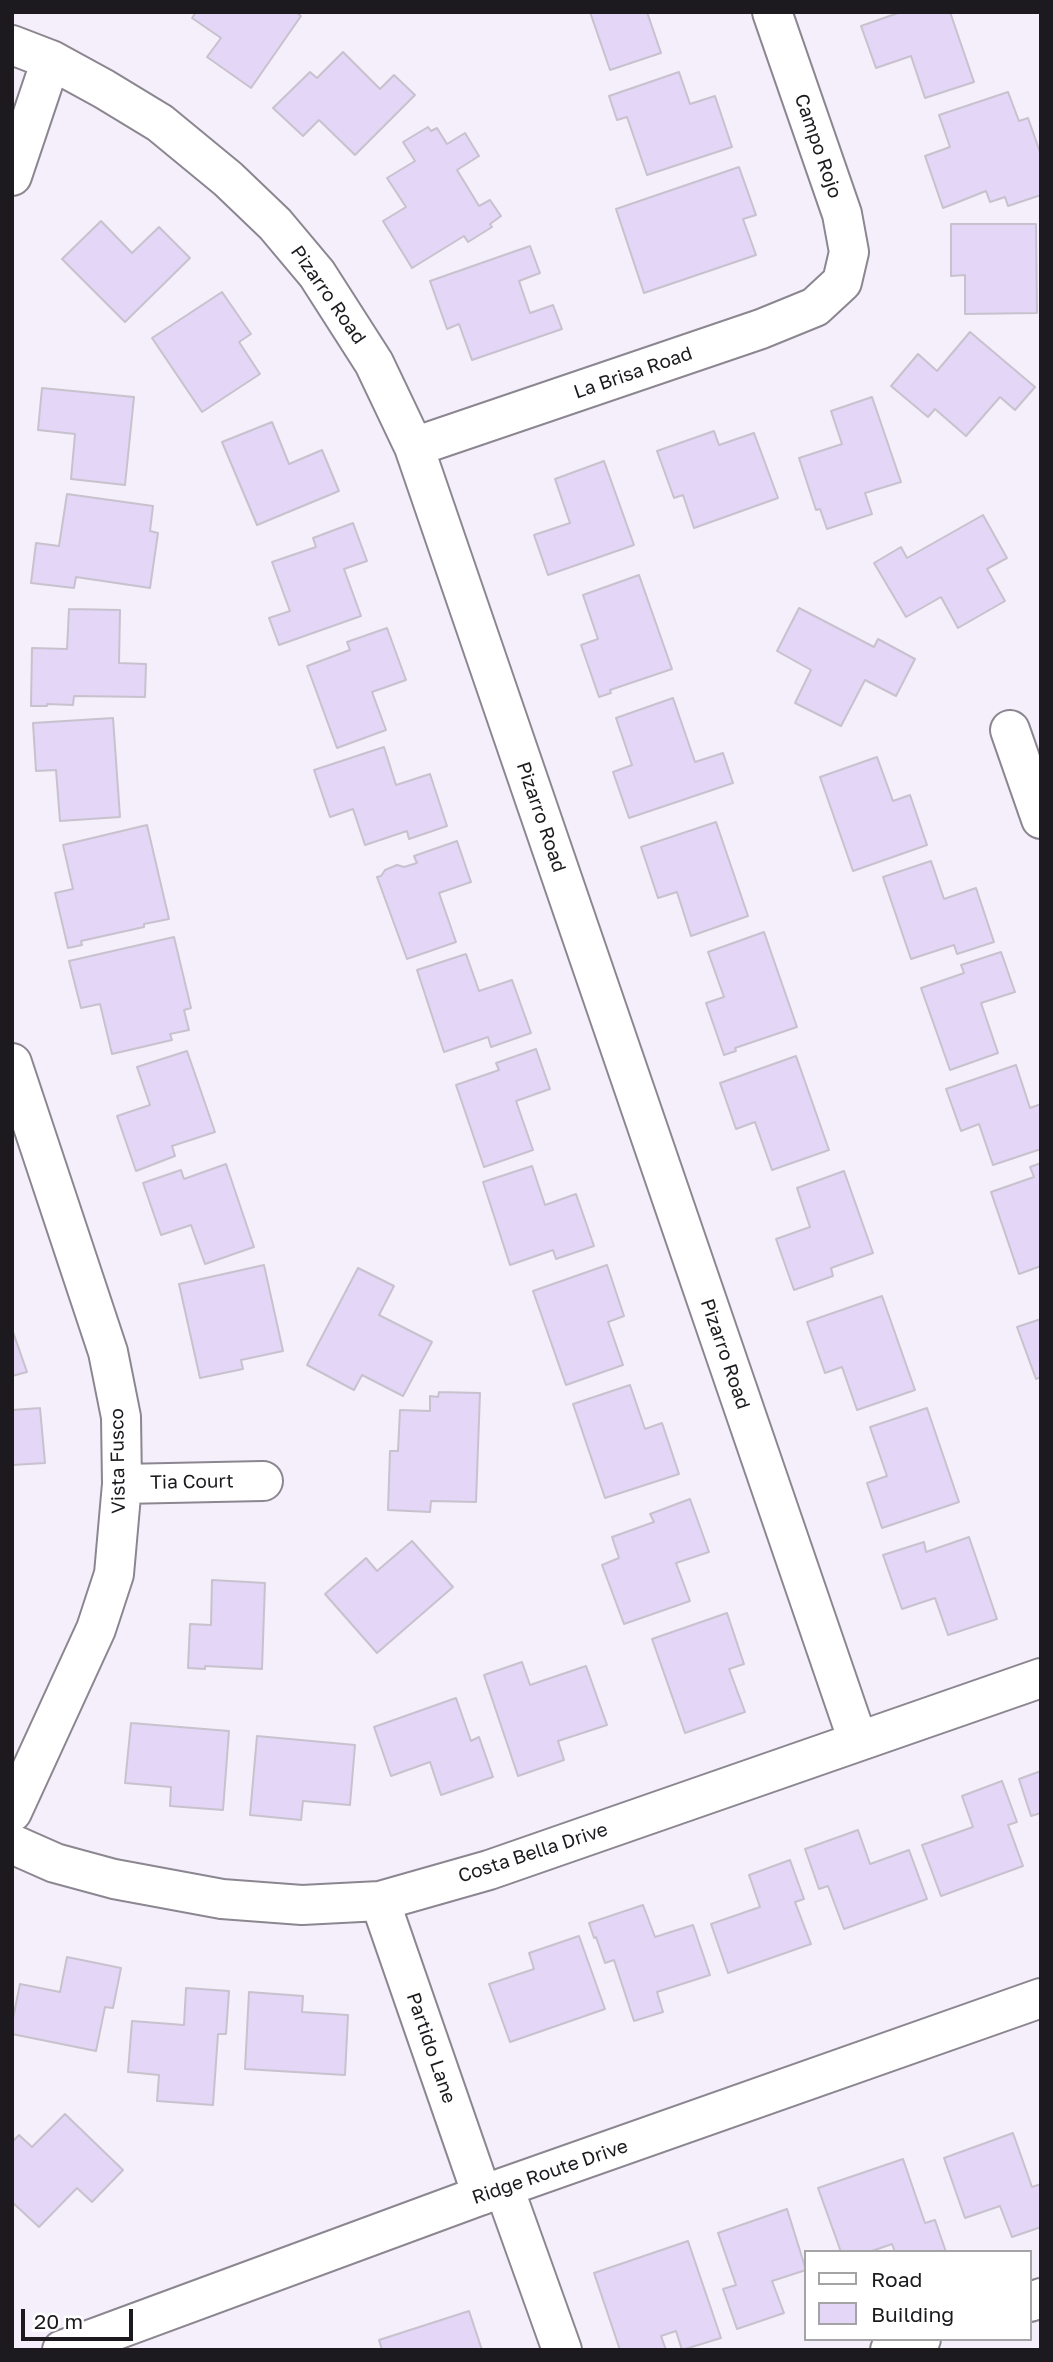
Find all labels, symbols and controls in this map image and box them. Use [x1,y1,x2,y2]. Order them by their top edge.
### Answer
street label: Campo Rojo [789,91,847,201]
street label: Pizarro Road [286,241,370,349]
street label: La Brisa Road [571,342,695,404]
street label: Pizarro Road [511,759,571,875]
street label: Pizarro Road [695,1296,755,1412]
street label: Vista Fusco [106,1408,130,1514]
street label: Tia Court [150,1470,234,1494]
street label: Costa Bella Drive [455,1818,611,1888]
street label: Partido Lane [401,1990,461,2106]
street label: Ridge Route Drive [469,2135,631,2209]
legend [804,2250,1032,2341]
text: Road [871,2266,922,2292]
scale bar [24,2296,136,2340]
text: Building [871,2301,954,2327]
text: 20 m [34,2308,83,2334]

